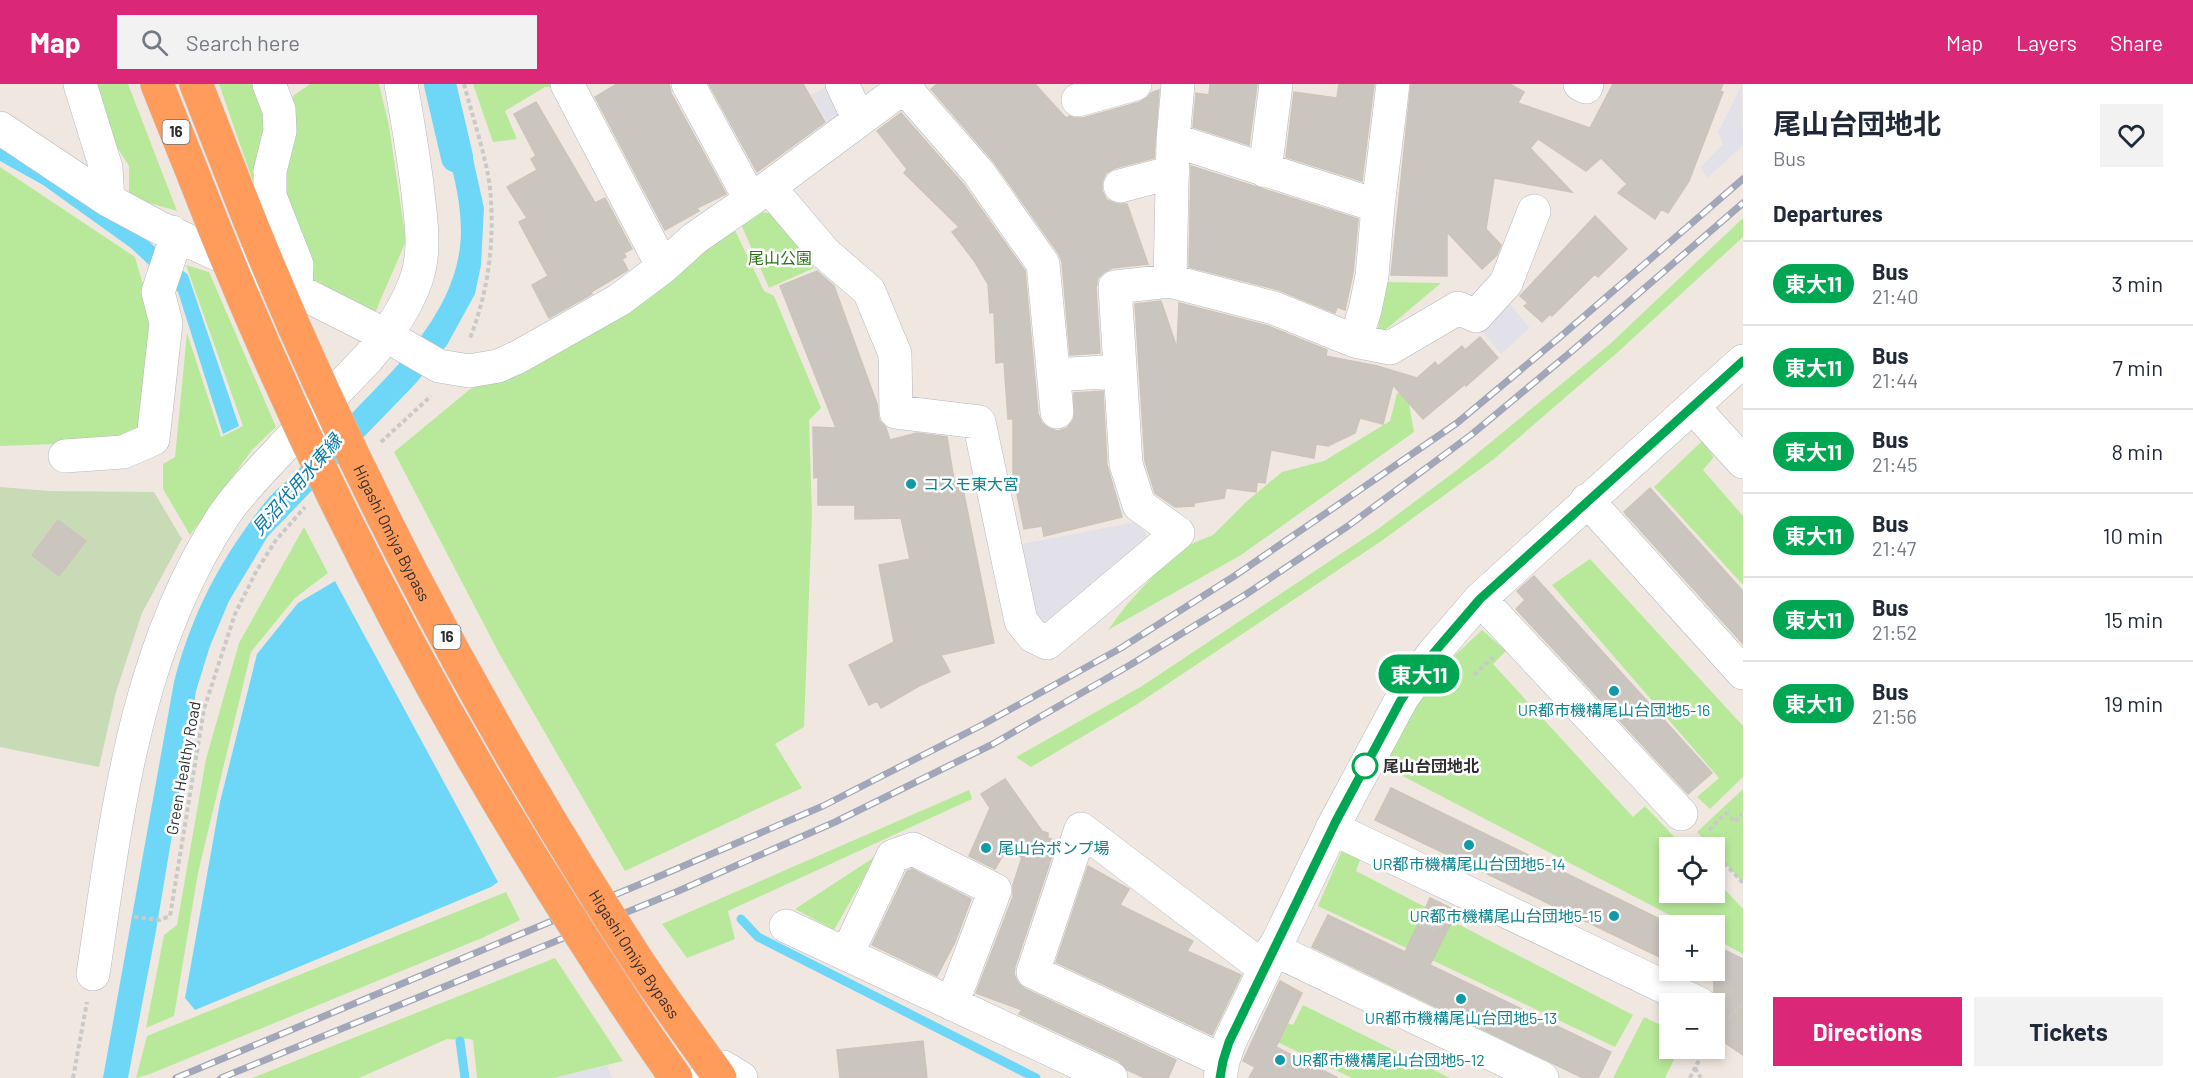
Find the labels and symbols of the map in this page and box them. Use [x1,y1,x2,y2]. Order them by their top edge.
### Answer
road number: 16 [162,120,190,144]
park label: 尾山公園 [748,248,812,267]
water label: 見沼代用水東縁 [247,428,347,539]
street label: Higashi Omiya Bypass [350,462,435,604]
place label: コスモ東大宮 [923,474,1019,493]
marker: コスモ東大宮 [904,477,918,491]
road number: 16 [434,625,460,649]
line badge: 東大11 [1377,654,1461,694]
marker: UR都市機構尾山台団地5-16 [1607,684,1621,698]
street label: Green Healthy Road [161,700,204,836]
place label: UR都市機構尾山台団地5-16 [1518,700,1710,719]
marker: 尾山台団地北 [1352,753,1378,779]
place label: 尾山台団地北 [1383,756,1479,775]
place label: 尾山台ポンプ場 [998,838,1110,857]
marker: UR都市機構尾山台団地5-14 [1462,838,1476,852]
marker: 尾山台ポンプ場 [979,841,993,855]
place label: UR都市機構尾山台団地5-14 [1372,854,1566,873]
street label: Higashi Omiya Bypass [586,886,684,1022]
place label: UR都市機構尾山台団地5-15 [1409,906,1602,925]
marker: UR都市機構尾山台団地5-15 [1607,909,1621,923]
marker: UR都市機構尾山台団地5-13 [1454,992,1468,1006]
place label: UR都市機構尾山台団地5-13 [1365,1008,1557,1027]
place label: UR都市機構尾山台団地5-12 [1292,1050,1485,1069]
marker: UR都市機構尾山台団地5-12 [1273,1053,1287,1067]

